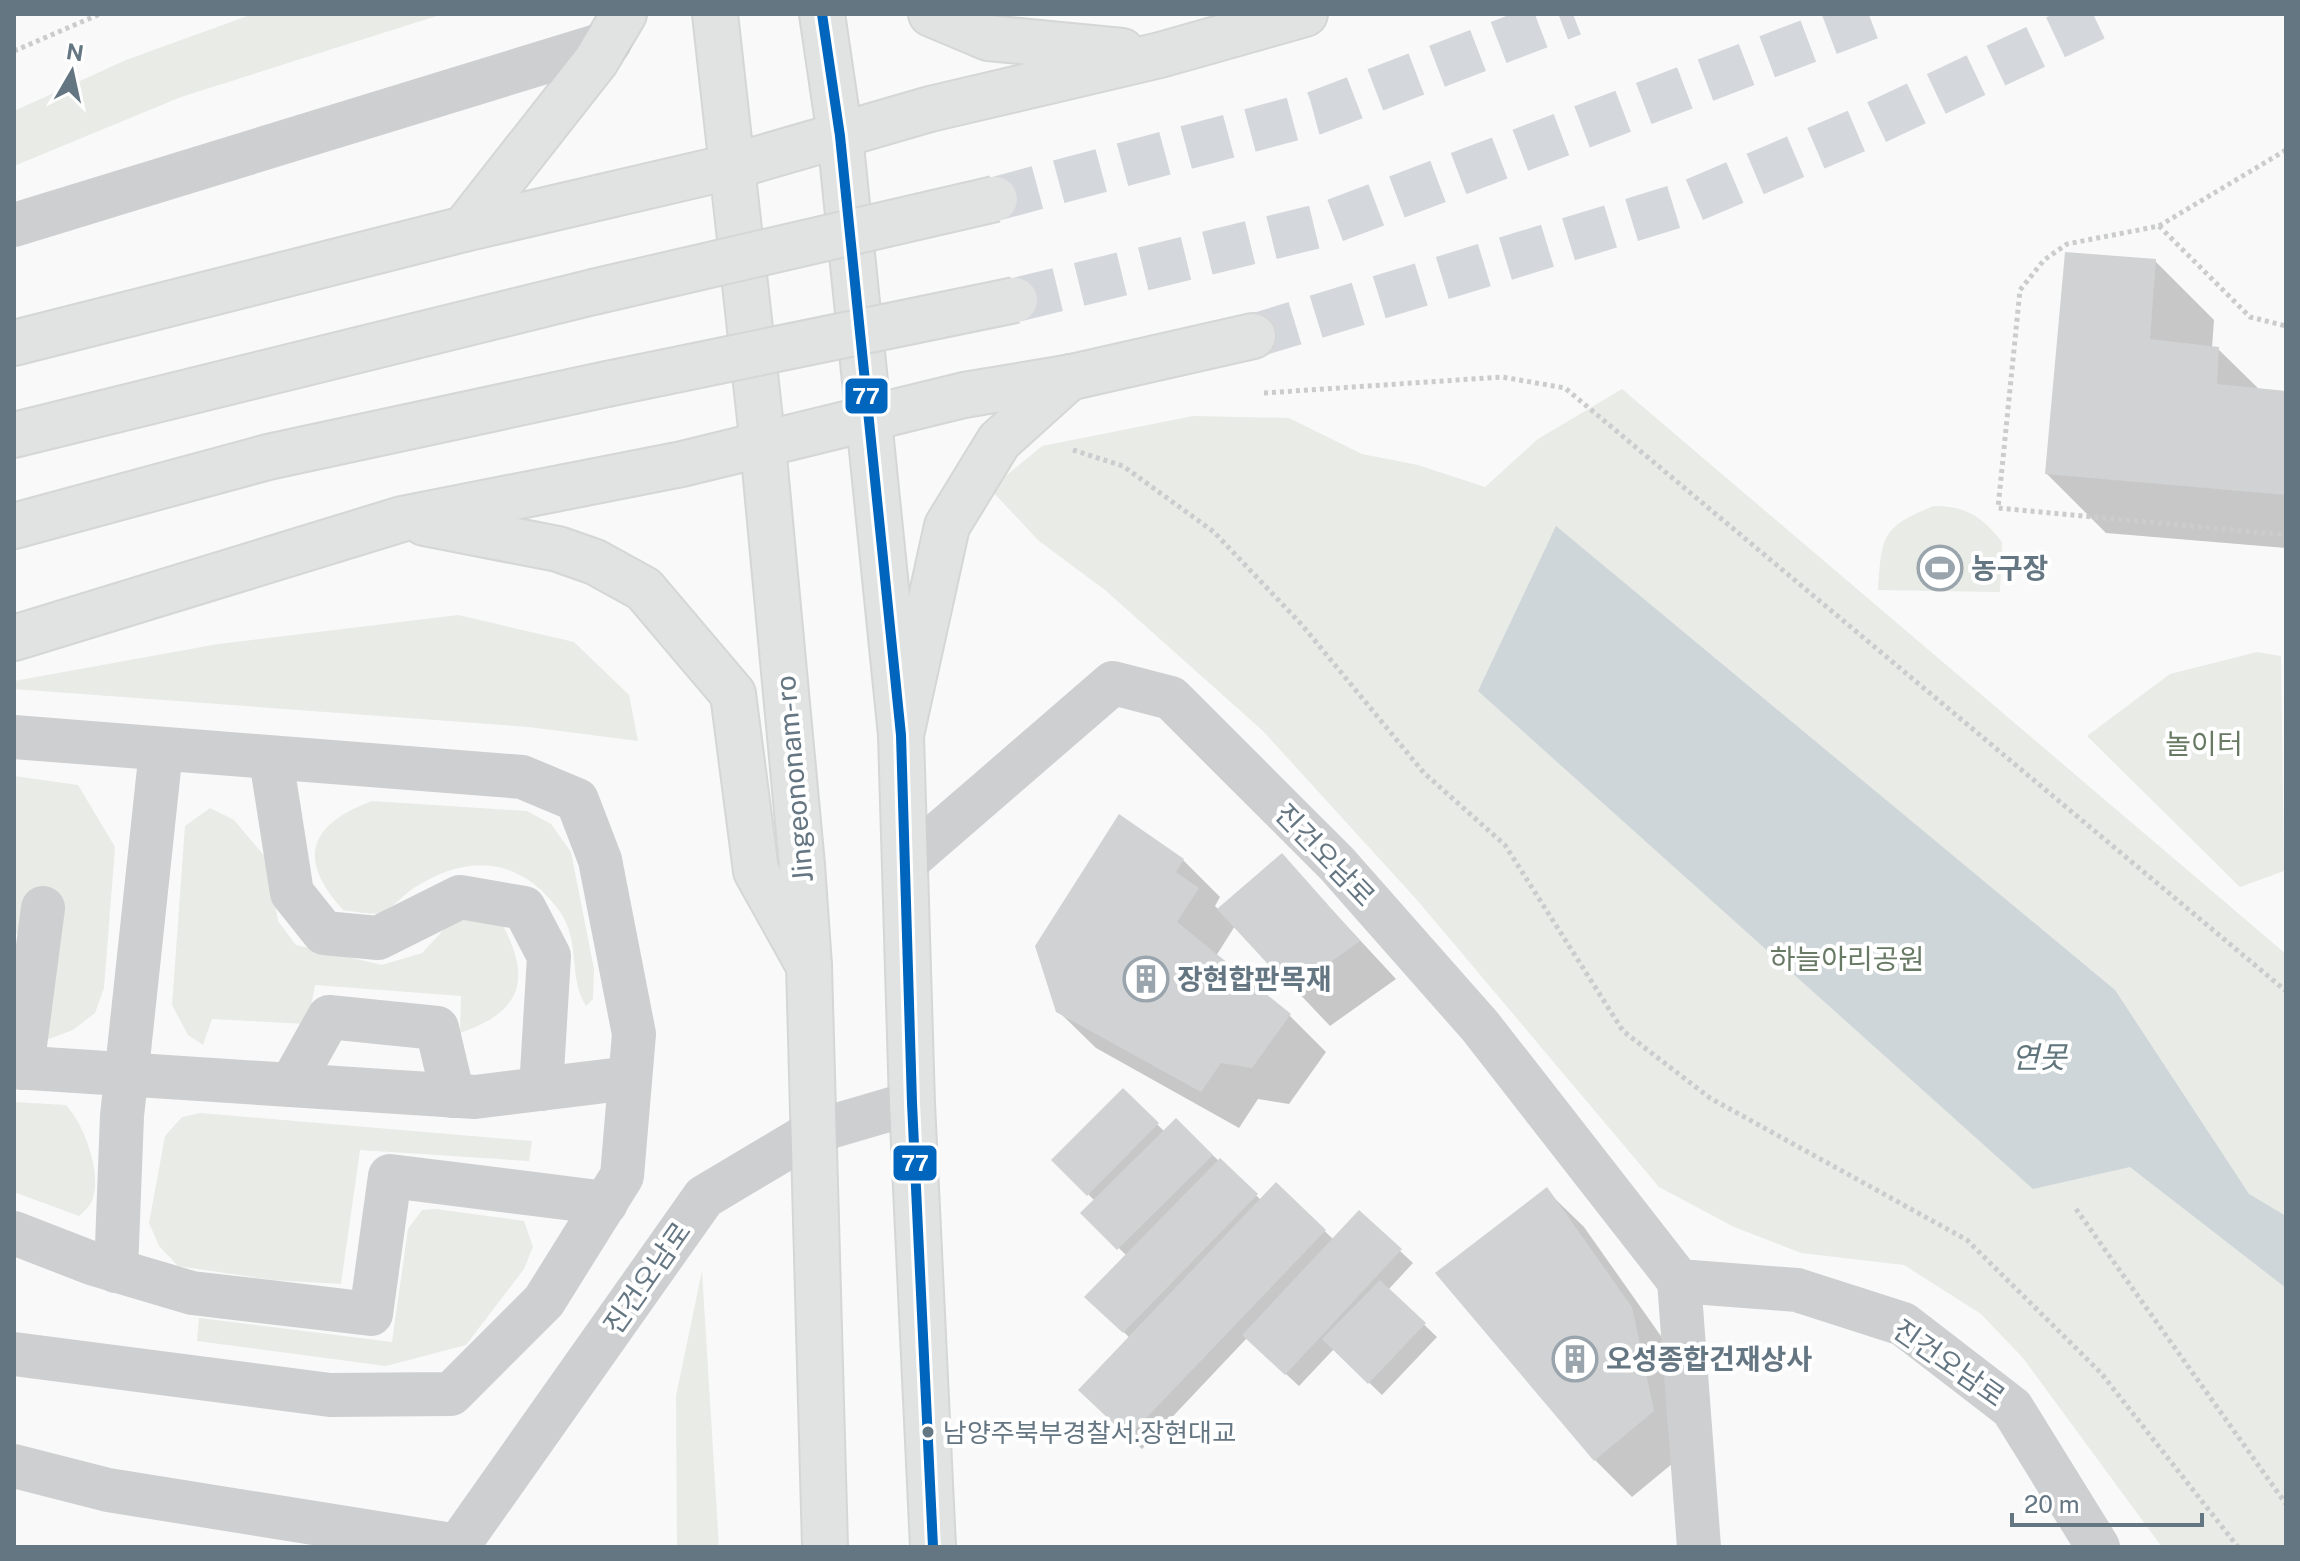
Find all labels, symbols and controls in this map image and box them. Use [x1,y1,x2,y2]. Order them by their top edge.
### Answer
north arrow [32,32,112,112]
text: N [65,38,86,66]
line badge: 77 [844,377,889,415]
text: 77 [852,383,880,409]
sports icon: 농구장 [1916,544,1964,592]
place label: 농구장 [1971,551,2048,584]
street label: Jingeononam-ro [768,674,819,884]
park label: 놀이터 [2165,727,2243,760]
street label: 진건오남로 [1269,797,1382,912]
park label: 하늘아리공원 [1770,942,1924,975]
building icon: 장현합판목재 [1122,955,1170,1003]
place label: 장현합판목재 [1177,962,1332,995]
water label: 연못 [2011,1039,2068,1075]
line badge: 77 [892,1144,938,1182]
text: 77 [901,1150,929,1176]
street label: 진건오남로 [596,1215,697,1340]
street label: 진건오남로 [1887,1312,2012,1413]
building icon: 오성종합건재상사 [1551,1335,1599,1383]
place label: 오성종합건재상사 [1606,1342,1812,1375]
place label: 남양주북부경찰서.장현대교 [943,1417,1236,1448]
marker: 남양주북부경찰서.장현대교 [920,1424,936,1440]
scale bar [2012,1477,2202,1527]
text: 20 m [2024,1490,2080,1518]

